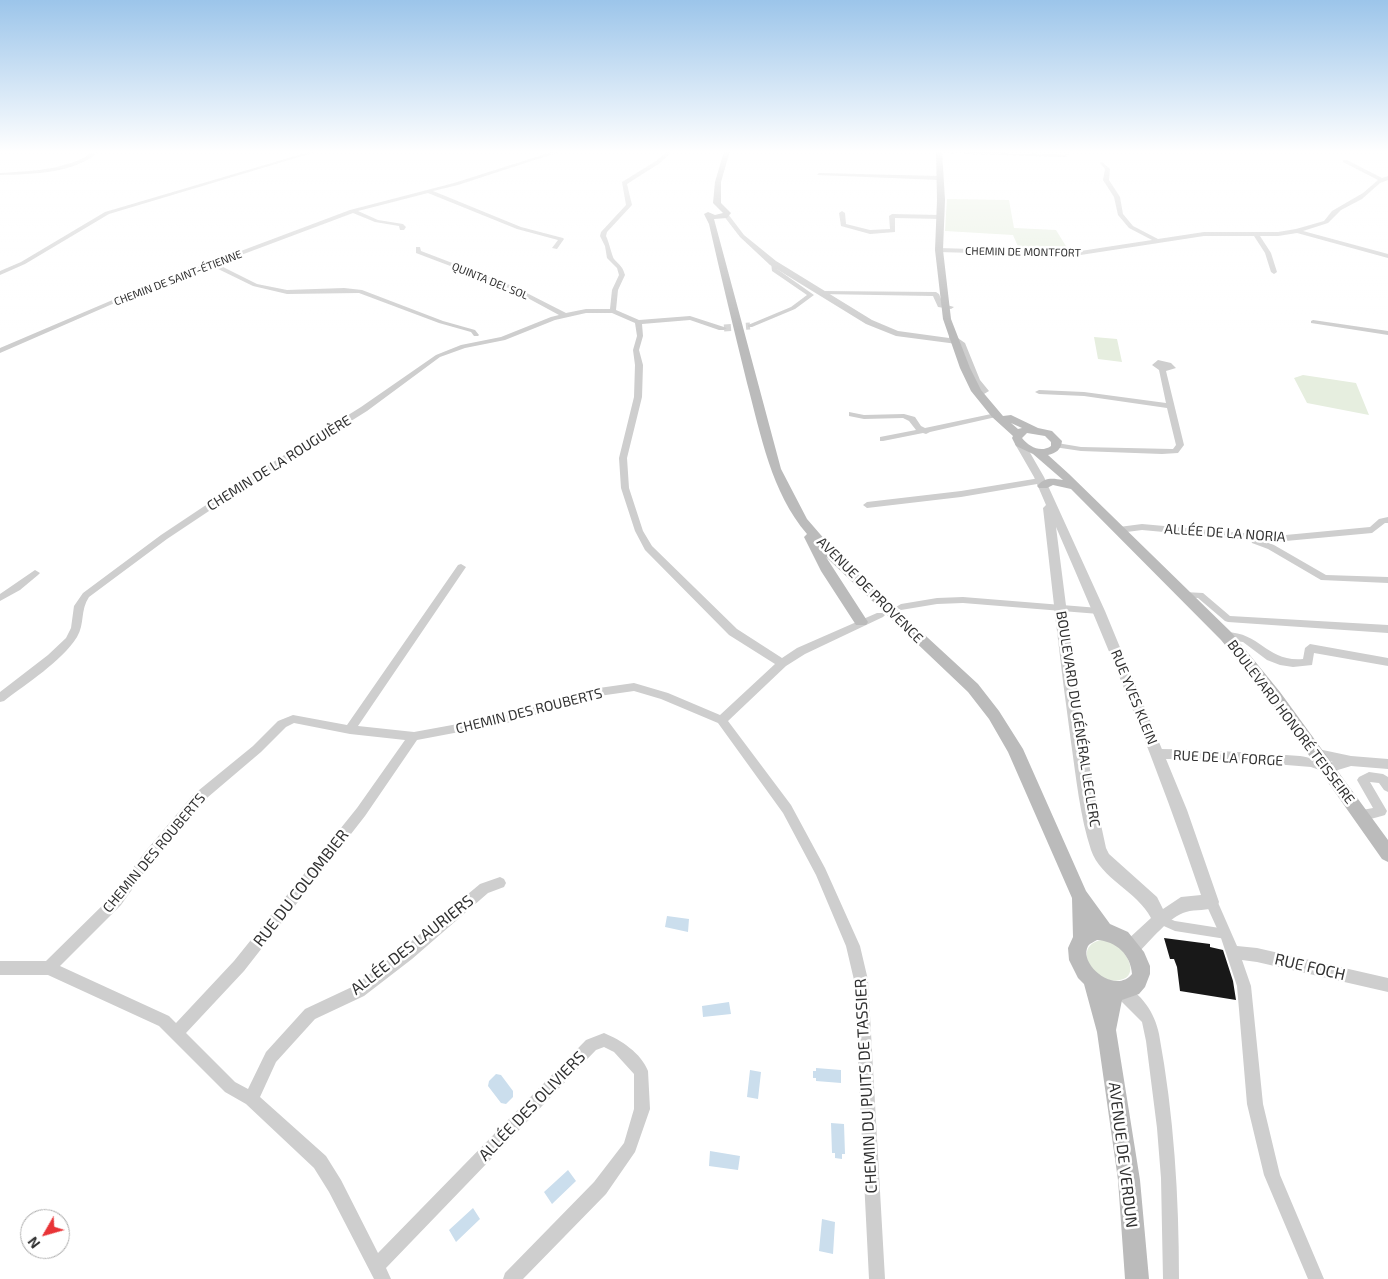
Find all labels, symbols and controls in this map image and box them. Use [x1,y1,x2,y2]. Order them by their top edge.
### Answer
street label: CHEMIN DE MONTFORT [965,244,1081,260]
street label: CHEMIN DE SAINT-ÉTIENNE [112,247,244,309]
street label: QUINTA DEL SOL [450,260,530,302]
street label: CHEMIN DE LA ROUGUIÈRE [204,412,354,514]
street label: ALLÉE DE LA NORIA [1164,520,1286,546]
street label: AVENUE DE PROVENCE [813,533,927,647]
street label: BOULEVARD DU GÉNÉRAL LECLERC [1053,610,1103,828]
street label: BOULEVARD HONORÉ TEISSEIRE [1224,637,1358,807]
street label: RUE YVES KLEIN [1107,647,1161,747]
street label: CHEMIN DES ROUBERTS [454,685,604,737]
street label: RUE DE LA FORGE [1172,747,1284,769]
street label: CHEMIN DES ROUBERTS [99,790,209,916]
street label: RUE DU COLOMBIER [249,826,353,950]
street label: ALLÉE DES LAURIERS [347,891,477,999]
street label: RUE FOCH [1273,950,1347,984]
street label: CHEMIN DU PUITS DE TASSIER [851,978,881,1194]
street label: ALLÉE DES OLIVIERS [475,1047,589,1165]
street label: AVENUE DE VERDUN [1105,1081,1141,1229]
north arrow [20,1209,70,1259]
text: N [24,1234,43,1252]

